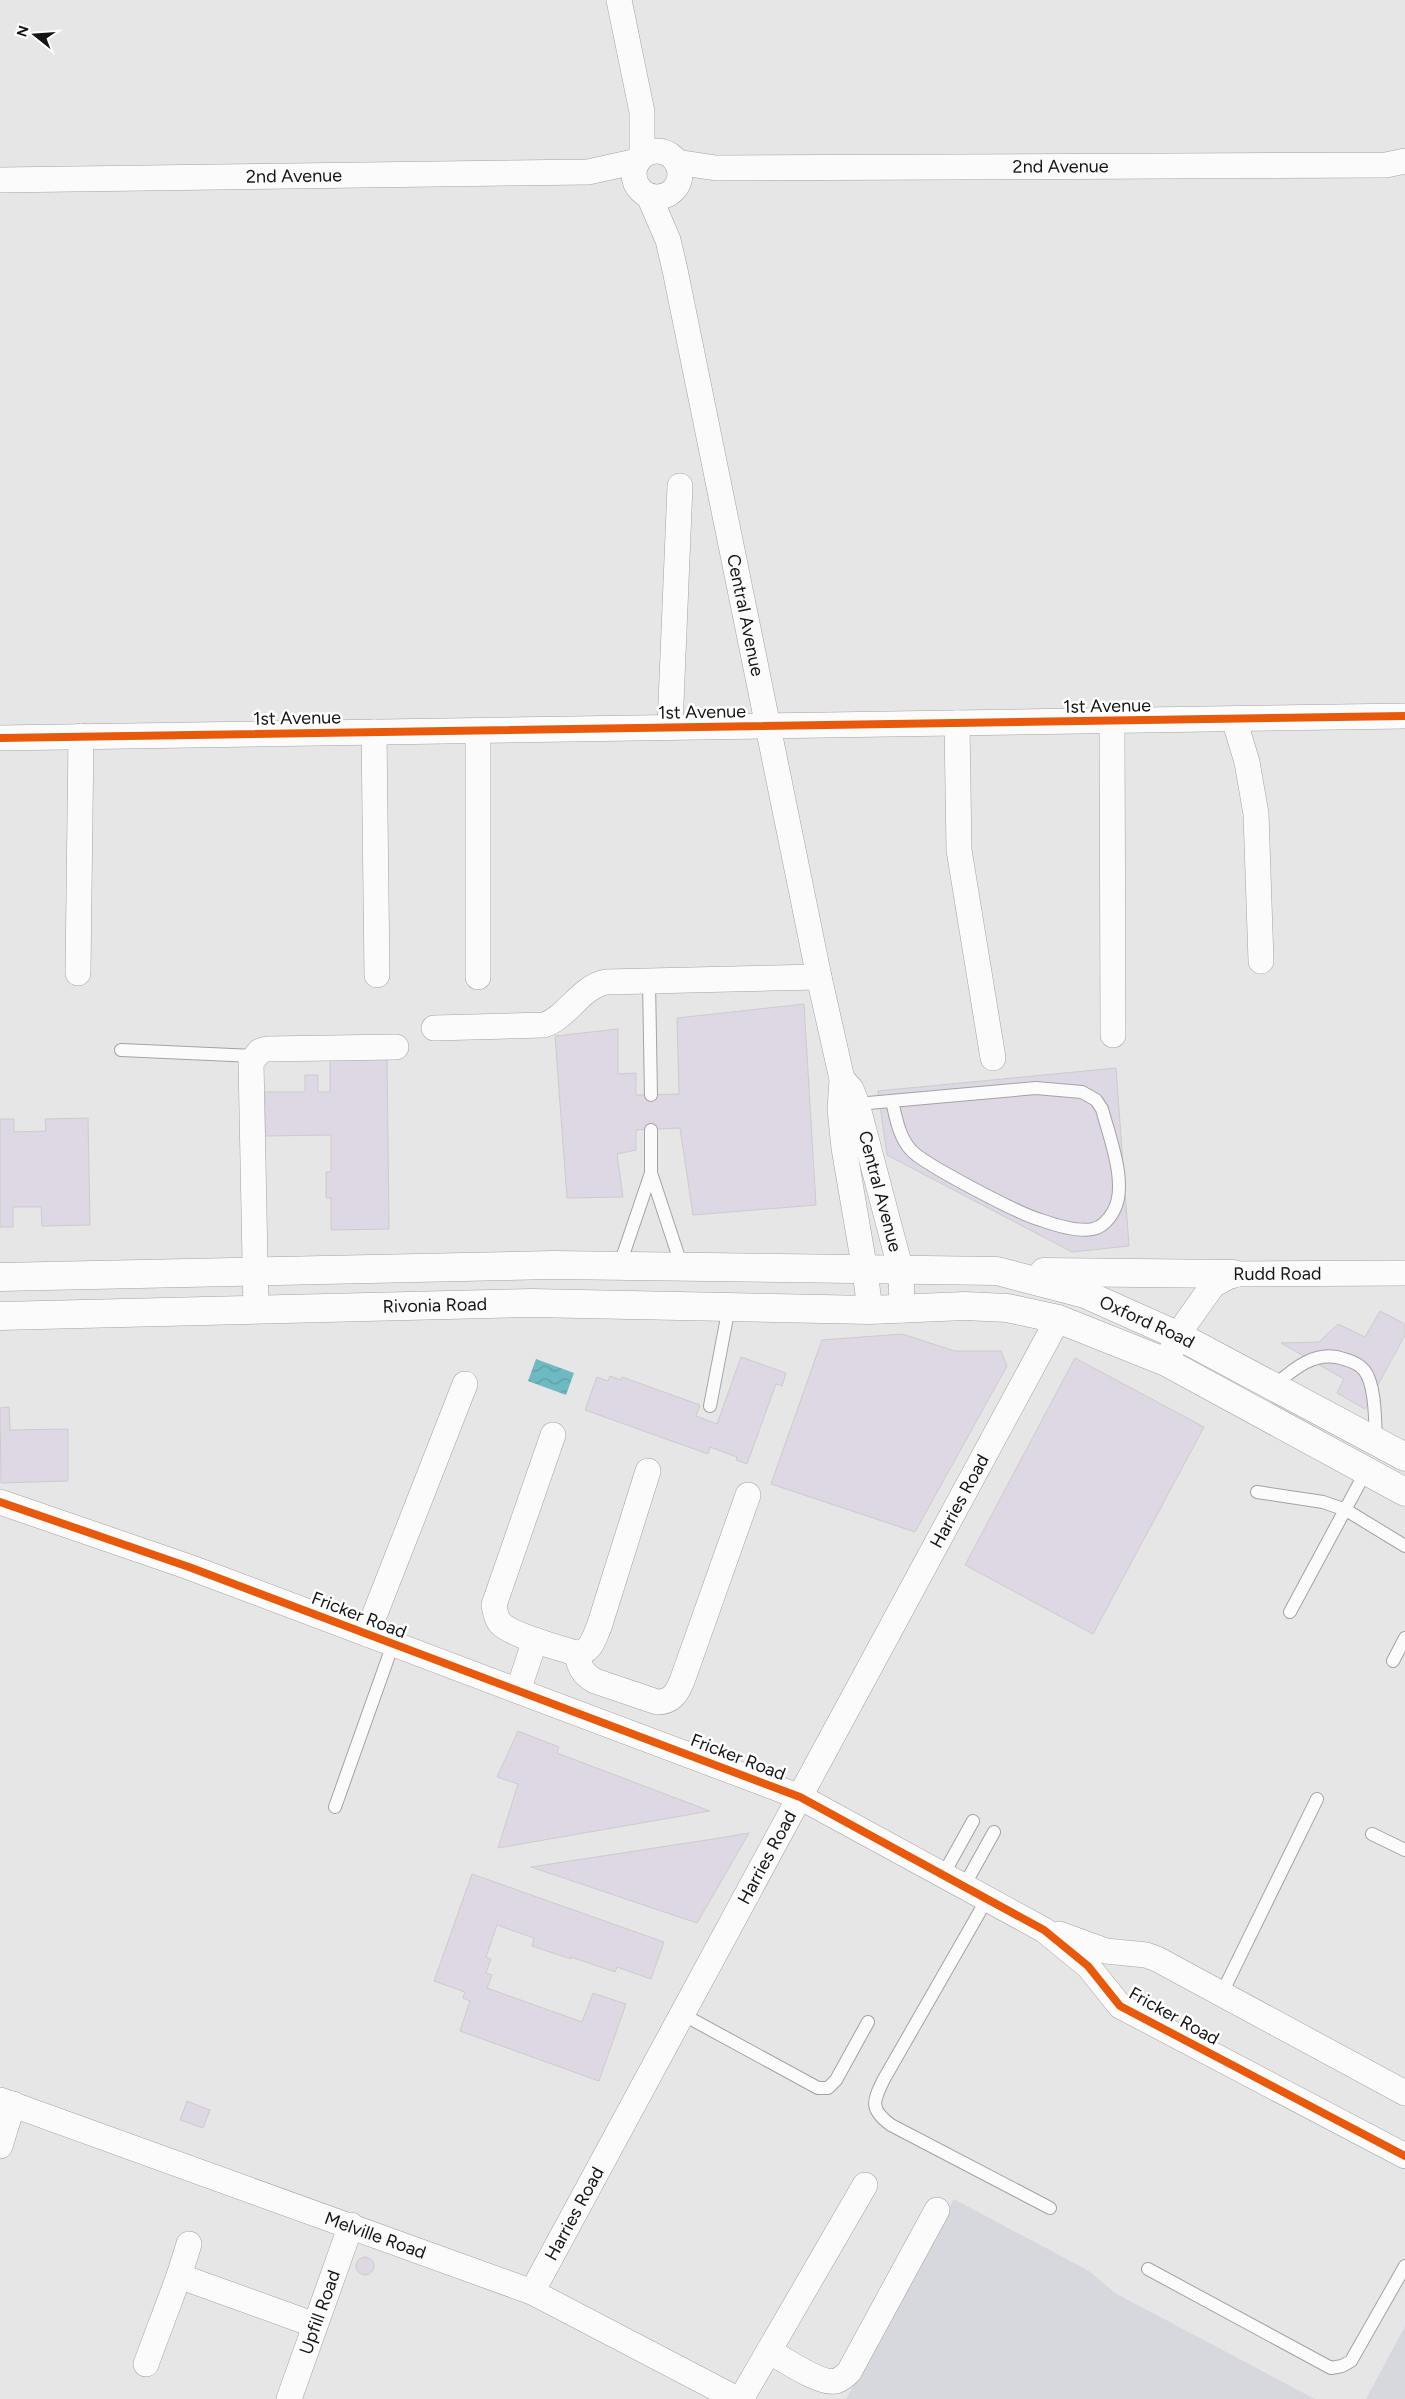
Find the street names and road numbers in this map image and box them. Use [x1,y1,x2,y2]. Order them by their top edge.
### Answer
street label: 2nd Avenue [1012,155,1109,178]
street label: 2nd Avenue [246,164,342,188]
street label: Central Avenue [722,552,769,678]
street label: 1st Avenue [1063,694,1151,718]
street label: 1st Avenue [658,700,746,724]
street label: 1st Avenue [253,706,341,730]
street label: Central Avenue [854,1129,907,1254]
street label: Rudd Road [1233,1262,1322,1285]
street label: Oxford Road [1096,1291,1198,1353]
street label: Rivonia Road [382,1293,487,1318]
street label: Harries Road [925,1451,994,1552]
street label: Fricker Road [308,1587,410,1643]
street label: Fricker Road [687,1729,789,1785]
street label: Harries Road [733,1807,801,1908]
street label: Fricker Road [1125,1982,1223,2050]
street label: Harries Road [540,2163,609,2264]
street label: Melville Road [322,2207,429,2264]
street label: Upfill Road [295,2267,345,2358]

